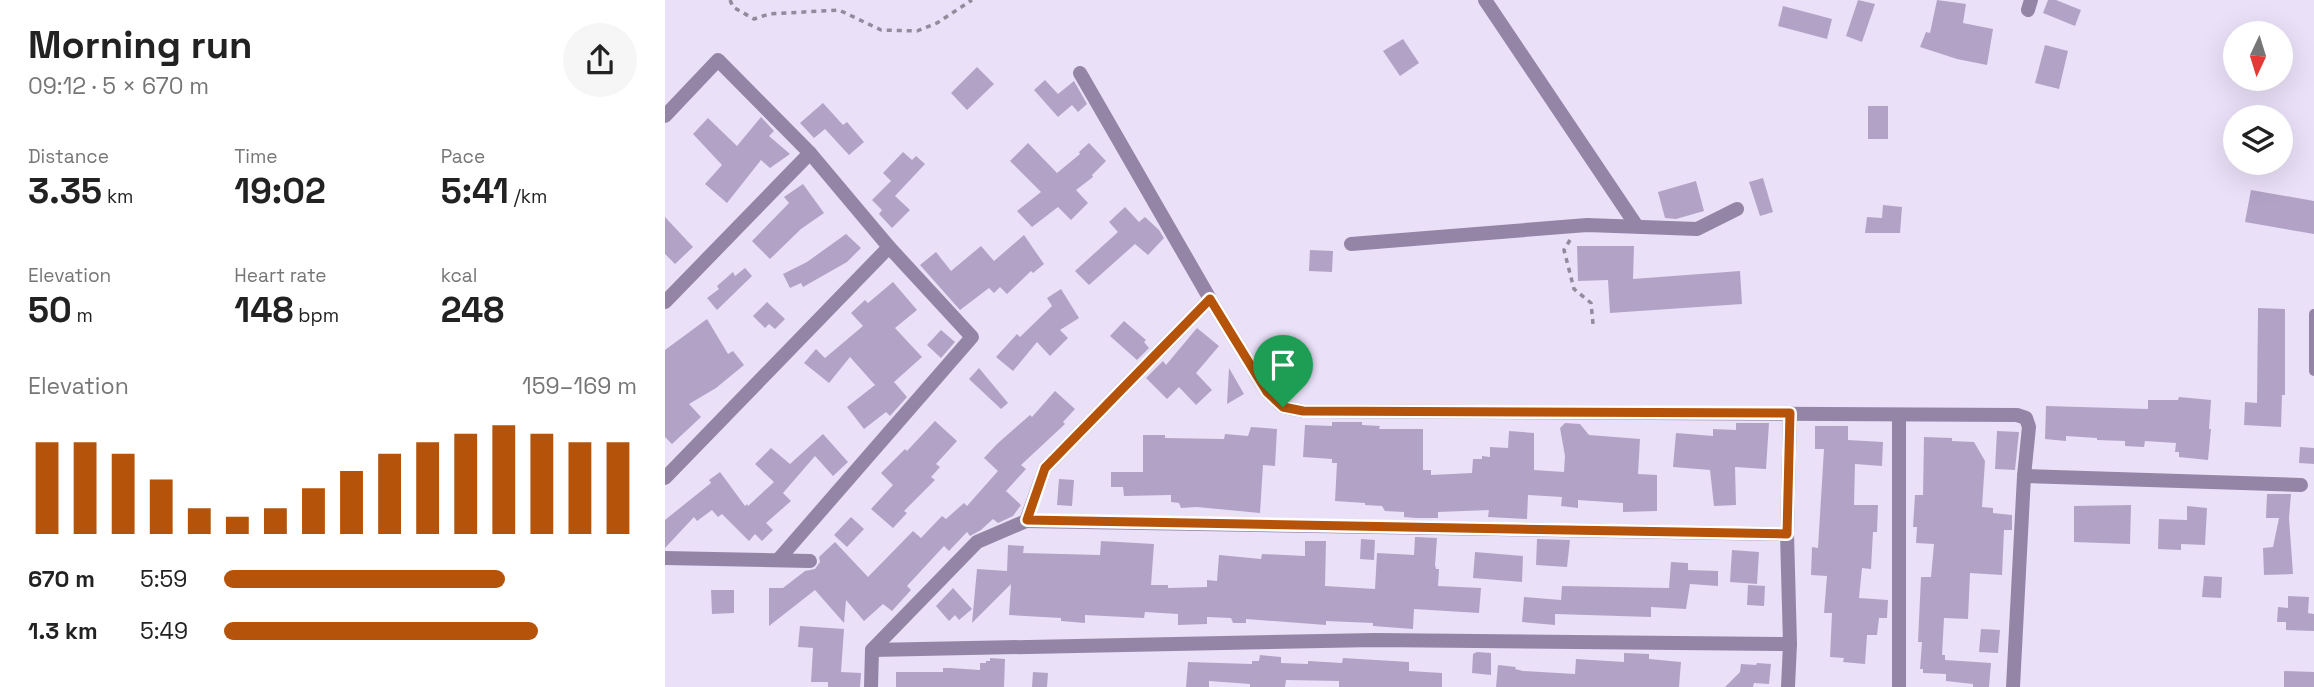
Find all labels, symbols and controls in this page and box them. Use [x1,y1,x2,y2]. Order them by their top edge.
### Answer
text: Morning run [28,21,253,69]
north arrow [2223,21,2293,91]
map controls [2223,21,2293,175]
button: share [563,23,637,97]
text: 09:12 · 5 × 670 m [28,71,209,101]
button: layers [2223,105,2293,175]
text: Distance [28,144,109,169]
text: Time [234,144,278,169]
text: Pace [441,144,485,169]
text: 3.35 [28,169,102,213]
text: 19:02 [234,169,326,213]
text: 5:41 [441,169,509,213]
text: km [102,184,133,209]
text: /km [509,184,547,209]
text: Elevation [28,263,111,288]
text: Heart rate [234,263,327,288]
text: kcal [441,263,477,288]
text: 50 [28,288,72,332]
text: 148 [234,288,293,332]
text: 248 [441,288,504,332]
text: m [72,303,93,328]
text: bpm [293,303,339,328]
pin [1253,335,1313,407]
icon: arrive [1264,346,1302,384]
text: Elevation [28,371,129,401]
text: 159–169 m [522,371,637,401]
text: 670 m [28,564,95,594]
text: 5:59 [140,564,187,594]
text: 1.3 km [28,616,98,646]
text: 5:49 [140,616,188,646]

